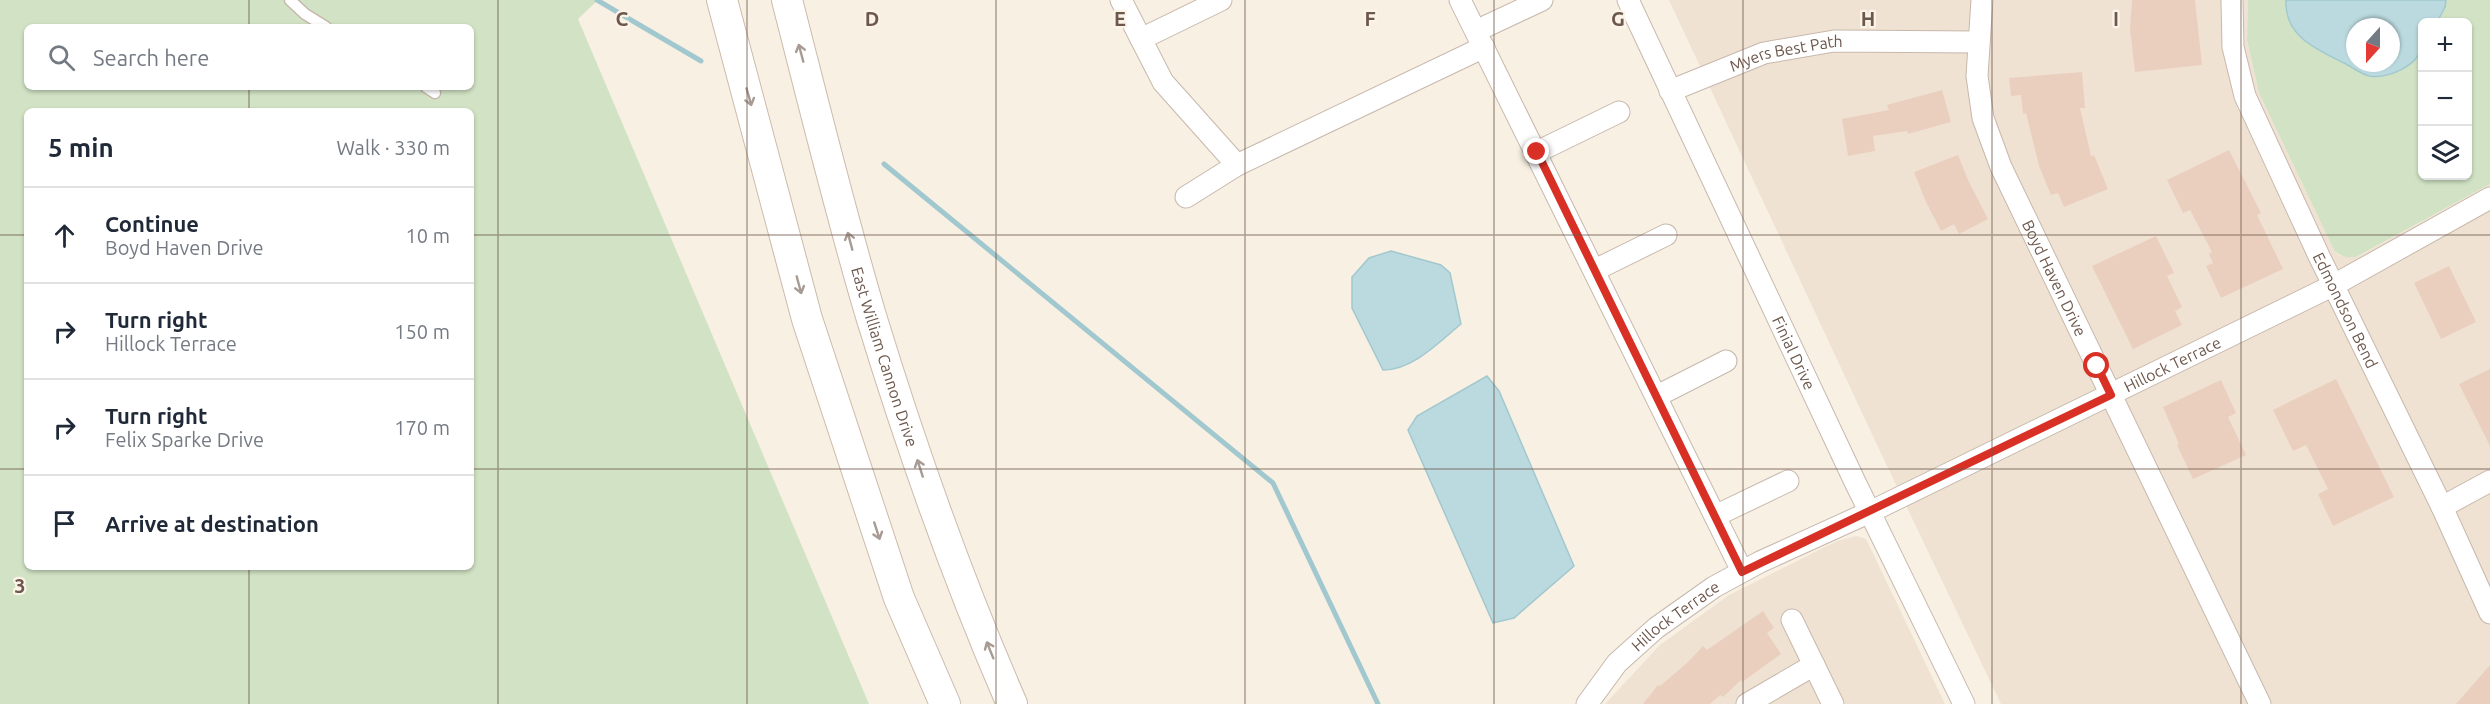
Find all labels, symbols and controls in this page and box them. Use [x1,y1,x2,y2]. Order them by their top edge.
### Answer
text: C [616,7,629,30]
text: D [865,7,879,30]
text: E [1114,7,1126,30]
text: F [1364,7,1376,30]
text: G [1611,7,1625,30]
text: H [1861,7,1875,30]
text: I [2113,7,2119,30]
north arrow [2346,18,2400,72]
map controls [2418,18,2472,180]
button: + [2418,18,2472,72]
search box [24,24,474,90]
street label: Myers Best Path [1727,32,1843,75]
icon: search [45,41,78,74]
one-way arrow [794,44,806,63]
text: Search here [93,45,209,70]
button: − [2418,72,2472,126]
one-way arrow [744,87,755,106]
button: layers [2418,126,2472,180]
text: 5 min [48,133,114,162]
text: Walk · 330 m [337,136,450,159]
route end [1523,138,1549,164]
text: Continue [105,211,199,236]
street label: Boyd Haven Drive [2019,217,2090,339]
icon: ahead [48,219,81,252]
text: 10 m [406,224,450,247]
one-way arrow [844,232,855,251]
text: Boyd Haven Drive [105,236,263,259]
street label: Edmondson Bend [2310,249,2381,371]
street label: East William Cannon Drive [848,265,921,449]
one-way arrow [793,276,805,295]
text: Turn right [105,307,207,332]
street label: Finial Drive [1769,313,1819,393]
icon: right [48,315,81,348]
text: 150 m [394,320,450,343]
text: Hillock Terrace [105,332,237,355]
street label: Hillock Terrace [2121,333,2224,395]
route start [2083,352,2109,378]
text: Turn right [105,403,207,428]
icon: right [48,411,81,444]
text: 170 m [394,416,450,439]
text: Felix Sparke Drive [105,428,264,451]
one-way arrow [914,459,925,478]
icon: arrive [48,507,81,540]
text: Arrive at destination [105,511,319,536]
one-way arrow [872,521,883,540]
text: 3 [14,574,26,597]
street label: Hillock Terrace [1628,577,1722,655]
one-way arrow [984,641,995,660]

